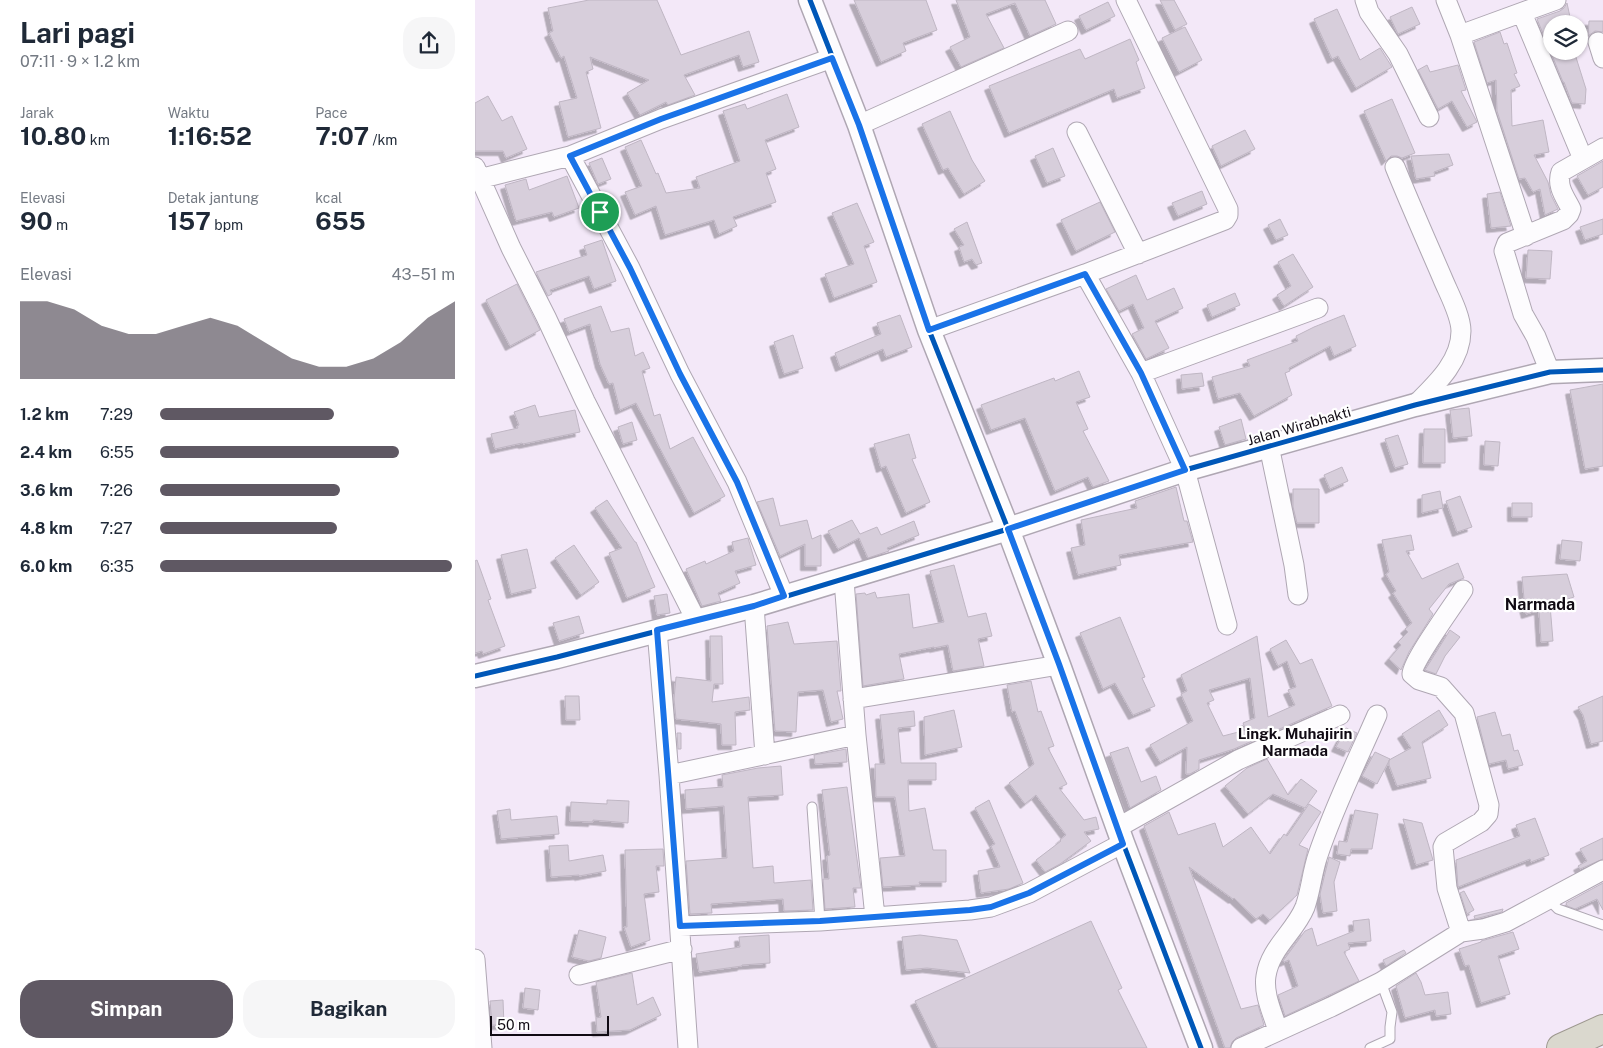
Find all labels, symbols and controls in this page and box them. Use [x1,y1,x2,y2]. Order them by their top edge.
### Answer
map controls [1543,15,1588,60]
button: layers [1543,15,1588,60]
text: Lari pagi [20,16,135,49]
button: share [403,17,455,69]
text: 07:11 · 9 × 1.2 km [20,52,140,71]
text: Jarak [20,105,54,121]
text: Waktu [168,105,209,121]
text: Pace [315,105,347,121]
text: 10.80 [20,121,86,151]
text: 1:16:52 [168,121,252,151]
text: 7:07 [315,121,369,151]
text: km [86,132,110,148]
text: /km [369,132,397,148]
text: Elevasi [20,190,65,206]
text: Detak jantung [168,190,259,206]
text: kcal [315,190,342,206]
pin [579,191,621,233]
icon: arrive [586,198,614,226]
text: 90 [20,206,53,236]
text: 157 [168,206,211,236]
text: 655 [315,206,366,236]
text: m [53,217,68,233]
text: bpm [211,217,243,233]
text: Elevasi [20,265,72,284]
text: 43–51 m [391,265,455,284]
street label: Jalan Wirabhakti [1245,404,1353,448]
text: 1.2 km [20,405,69,424]
text: 7:29 [100,405,133,424]
text: 2.4 km [20,443,72,462]
text: 6:55 [100,443,134,462]
text: 3.6 km [20,481,73,500]
text: 7:26 [100,481,133,500]
text: 4.8 km [20,519,73,538]
text: 7:27 [100,519,133,538]
text: 6.0 km [20,557,72,576]
text: 6:35 [100,557,134,576]
district label: Narmada [1505,595,1575,614]
district label: Lingk. Muhajirin Narmada [1238,725,1352,759]
button: Simpan [20,980,233,1038]
button: Bagikan [243,980,455,1038]
scale bar [490,1013,609,1036]
text: 50 m [497,1017,530,1033]

